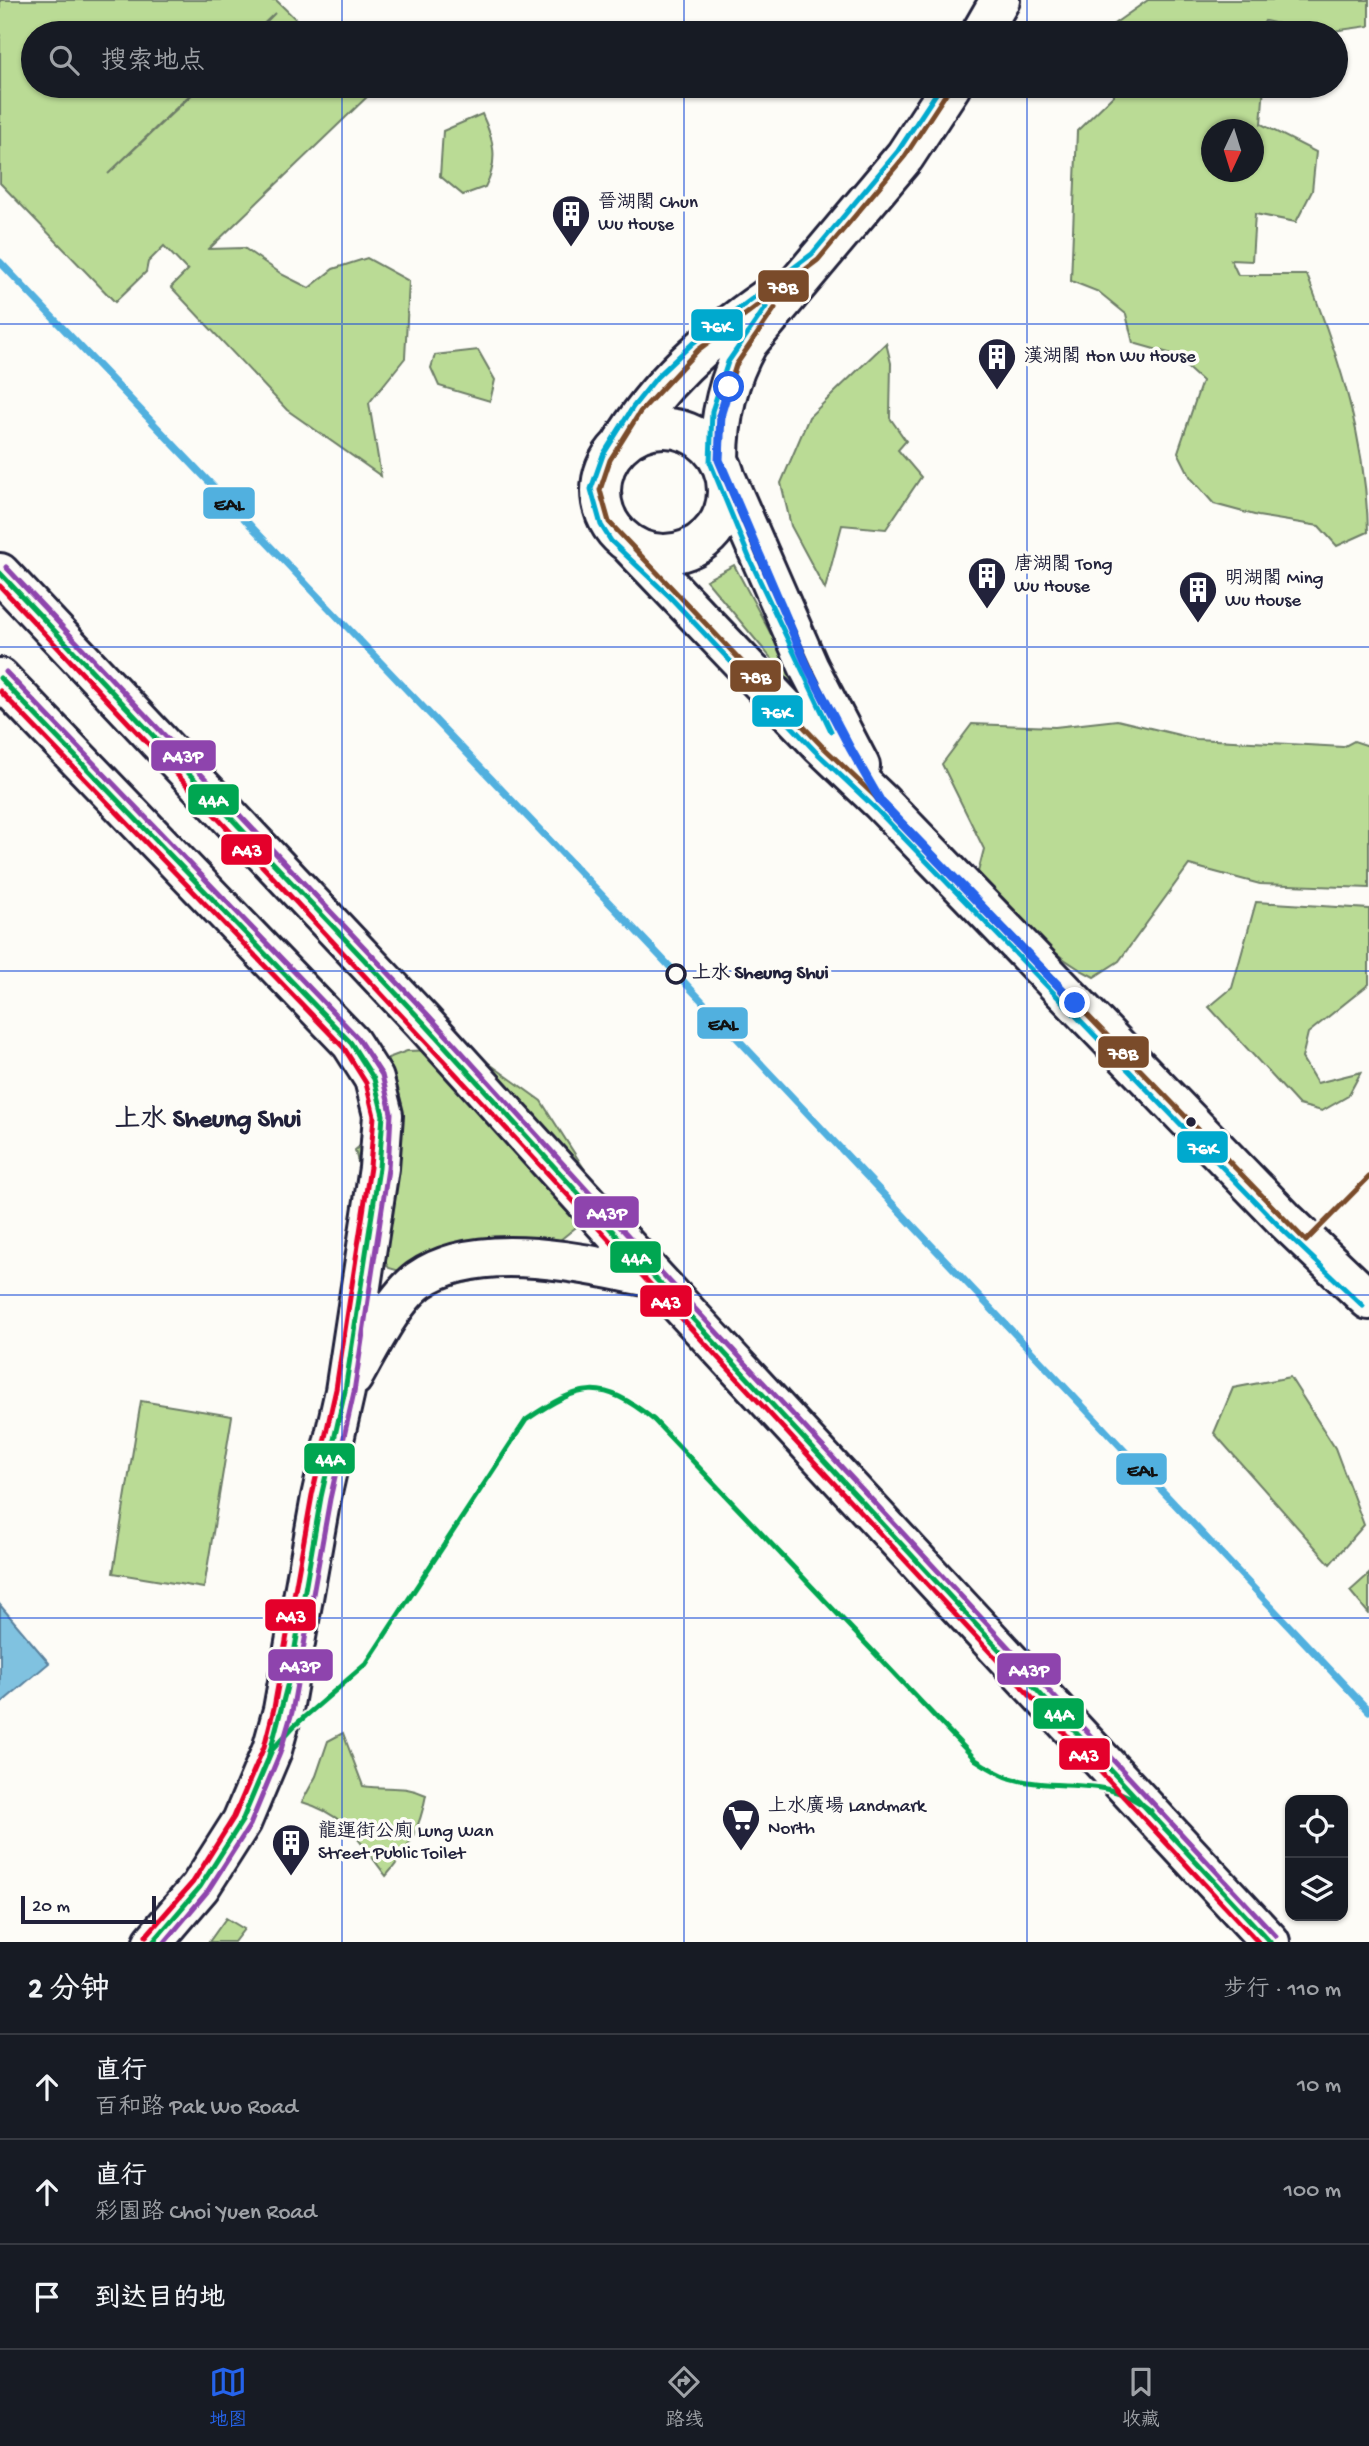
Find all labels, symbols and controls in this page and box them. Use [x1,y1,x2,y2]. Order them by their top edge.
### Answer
search box [21,21,1348,98]
icon: search [45,41,83,79]
text: 搜索地点 [101,48,205,79]
north arrow [1201,119,1264,182]
place label: 晉湖閣 Chun Wu House [598,191,698,237]
building icon: 晉湖閣 Chun Wu House [550,193,592,248]
line badge: 78B [757,269,810,303]
text: 78B [767,278,799,301]
line badge: 76K [690,308,744,342]
text: 76K [701,317,735,340]
building icon: 漢湖閣 Hon Wu House [976,336,1018,391]
place label: 漢湖閣 Hon Wu House [1024,345,1196,369]
route start [713,371,744,402]
line badge: EAL [202,486,256,520]
text: EAL [214,495,245,518]
place label: 唐湖閣 Tong Wu House [1014,553,1113,599]
building icon: 唐湖閣 Tong Wu House [966,555,1008,610]
place label: 明湖閣 Ming Wu House [1225,568,1324,613]
building icon: 明湖閣 Ming Wu House [1177,569,1219,624]
line badge: 78B [729,659,782,693]
text: 78B [740,668,772,691]
line badge: 76K [751,694,804,728]
text: 76K [761,703,795,726]
line badge: A43P [150,739,217,772]
text: A43P [162,747,205,770]
line badge: 44A [187,783,240,816]
text: 44A [197,791,229,814]
line badge: A43 [220,833,273,866]
text: A43 [231,841,262,864]
place label: 上水 Sheung Shui [692,962,829,986]
marker: 上水 Sheung Shui [666,964,686,984]
route end [1059,987,1090,1018]
line badge: EAL [696,1006,749,1040]
text: EAL [708,1015,739,1038]
line badge: 78B [1097,1035,1150,1069]
text: 78B [1107,1044,1139,1067]
district label: 上水 Sheung Shui [115,1105,301,1137]
unlabelled marker [1184,1115,1198,1129]
line badge: 76K [1176,1130,1229,1164]
text: 76K [1187,1139,1221,1162]
line badge: A43P [573,1195,640,1229]
text: A43P [586,1204,629,1227]
line badge: 44A [609,1240,662,1274]
text: 44A [620,1249,652,1272]
line badge: A43 [639,1284,693,1318]
text: A43 [650,1293,681,1316]
line badge: 44A [303,1442,356,1475]
text: 44A [314,1450,346,1473]
line badge: EAL [1115,1452,1168,1486]
text: EAL [1127,1461,1158,1484]
line badge: A43 [264,1598,317,1632]
text: A43 [275,1607,306,1630]
line badge: A43P [267,1648,334,1682]
line badge: A43P [996,1652,1062,1686]
text: A43P [279,1657,322,1680]
text: A43P [1008,1661,1051,1684]
line badge: 44A [1032,1697,1085,1730]
text: 44A [1043,1705,1075,1728]
line badge: A43 [1058,1737,1111,1771]
text: A43 [1068,1746,1099,1769]
place label: 上水廣場 Landmark North [768,1795,927,1841]
map controls [1285,1795,1348,1921]
button: locate [1285,1795,1348,1858]
supermarket icon: 上水廣場 Landmark North [720,1797,762,1852]
place label: 龍運街公廁 Lung Wan Street Public Toilet [318,1820,493,1866]
building icon: 龍運街公廁 Lung Wan Street Public Toilet [270,1822,312,1877]
button: layers [1285,1858,1348,1921]
scale bar [21,1893,156,1925]
text: 20 m [32,1896,70,1919]
text: 2 分钟 [28,1974,110,2009]
text: 步行 · 110 m [1223,1977,1341,2004]
text: 直行 [95,2058,147,2089]
icon: ahead [28,2068,66,2106]
text: 10 m [1297,2073,1341,2100]
text: 百和路 Pak Wo Road [95,2095,298,2122]
text: 直行 [95,2163,147,2194]
icon: ahead [28,2173,66,2211]
text: 100 m [1284,2178,1341,2205]
text: 彩園路 Choi Yuen Road [95,2200,317,2227]
icon: arrive [28,2278,66,2316]
text: 到达目的地 [95,2285,225,2316]
tab: 地图 [209,2363,247,2433]
tab: 路线 [665,2363,704,2433]
tab: 收藏 [1122,2363,1160,2433]

